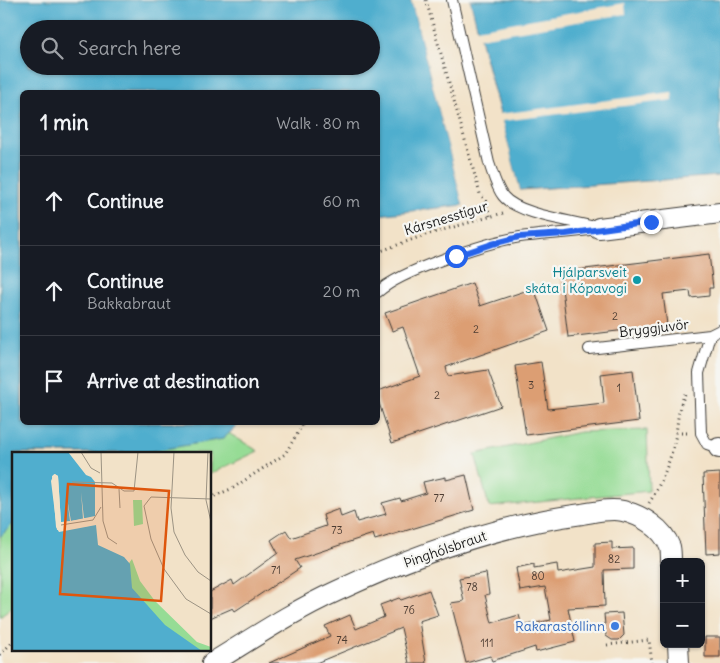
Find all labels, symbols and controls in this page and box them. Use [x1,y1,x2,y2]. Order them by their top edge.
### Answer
search box [20,20,380,75]
icon: search [38,34,66,62]
text: Search here [78,36,181,60]
text: 1 min [40,109,89,136]
text: Walk · 80 m [276,113,360,133]
icon: ahead [40,187,68,215]
text: Continue [87,189,164,213]
text: 60 m [322,191,360,211]
street label: Kársnesstígur [402,197,490,239]
route end [640,211,663,234]
route start [445,245,468,268]
place label: Hjálparsveit skáta í Kópavogi [525,263,627,297]
text: Continue [87,269,164,293]
marker: Hjálparsveit skáta í Kópavogi [631,274,643,286]
icon: ahead [40,277,68,305]
text: 20 m [323,281,360,301]
text: Bakkabraut [87,293,171,313]
house number: 2 [612,309,618,323]
street label: Bryggjuvör [618,315,690,341]
house number: 2 [473,322,479,336]
icon: arrive [40,367,68,395]
text: Arrive at destination [87,369,260,393]
house number: 3 [528,378,534,392]
house number: 1 [617,381,621,395]
house number: 2 [434,388,440,402]
inset map [12,452,211,650]
house number: 77 [434,491,445,505]
house number: 73 [331,523,343,537]
street label: Þinghólsbraut [401,526,489,572]
house number: 82 [608,552,620,566]
map controls [660,558,705,648]
button: + [660,558,705,603]
house number: 71 [271,563,281,577]
house number: 80 [531,569,545,583]
house number: 78 [466,580,478,594]
house number: 76 [403,603,415,617]
button: − [660,603,705,648]
place label: Rakarastóllinn [515,617,605,635]
marker: Rakarastóllinn [609,620,621,632]
house number: 74 [336,633,348,647]
house number: 111 [480,636,494,650]

